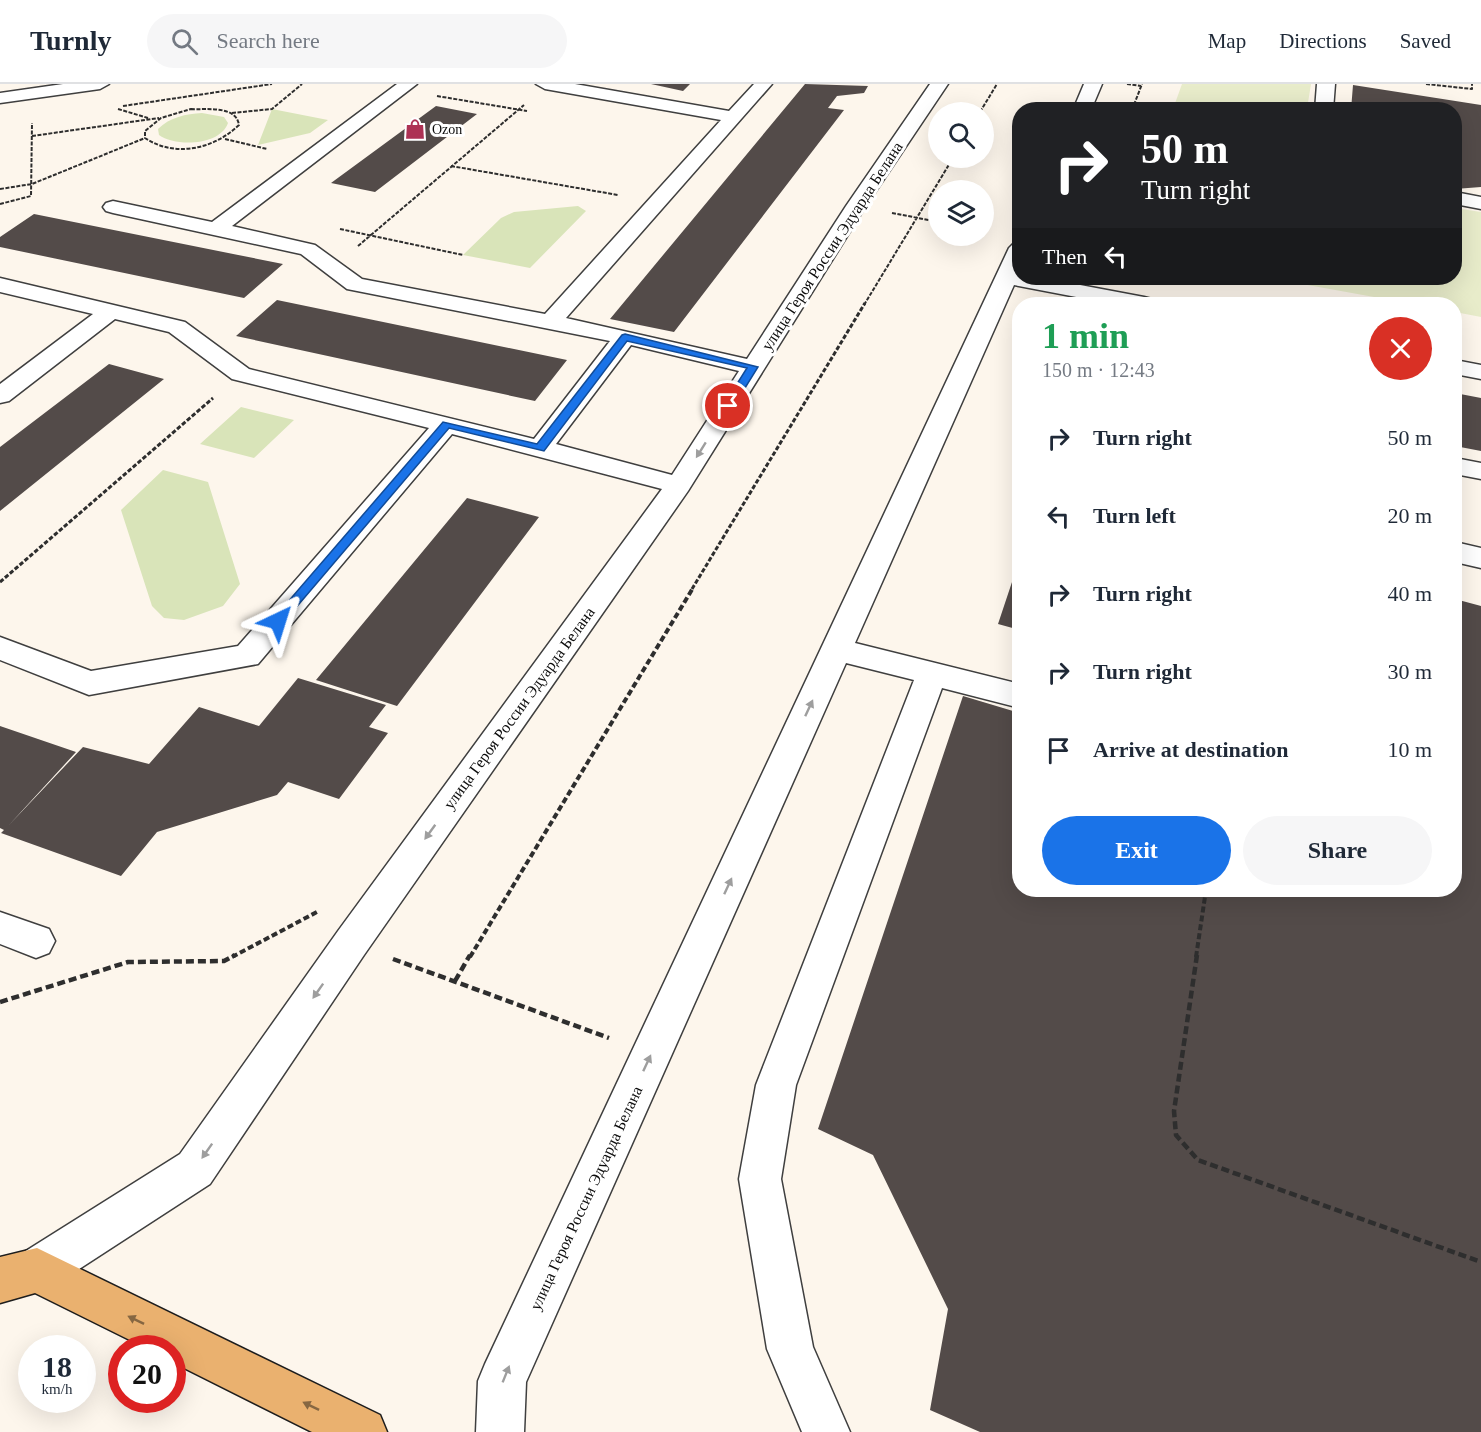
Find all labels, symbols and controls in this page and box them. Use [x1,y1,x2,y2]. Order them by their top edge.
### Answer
search box [147,14,567,68]
text: Turnly [30,25,111,56]
icon: search [168,25,201,58]
text: Search here [216,28,320,53]
text: Map [1208,29,1246,53]
text: Directions [1279,29,1367,53]
text: Saved [1400,29,1451,53]
map controls [928,102,994,246]
button: search [928,102,994,168]
shop icon: Ozon [403,117,427,141]
place label: Ozon [432,122,462,137]
icon: right [1042,126,1120,204]
text: 50 m [1141,126,1229,172]
street label: улица Героя России Эдуарда Белана [758,139,907,354]
text: Turn right [1141,175,1250,205]
button: layers [928,180,994,246]
icon: left [1099,240,1132,273]
text: Then [1042,244,1087,269]
text: 1 min [1042,316,1129,356]
button: close [1369,317,1432,380]
text: 150 m · 12:43 [1042,359,1155,381]
pin [702,380,753,431]
icon: arrive [711,389,744,422]
icon: right [1042,422,1075,455]
text: Turn right [1093,425,1192,450]
text: 50 m [1387,425,1432,450]
one-way arrow [696,442,707,458]
icon: left [1042,500,1075,533]
text: Turn left [1093,503,1176,528]
text: 20 m [1387,503,1432,528]
icon: right [1042,578,1075,611]
text: Turn right [1093,581,1192,606]
text: 40 m [1387,581,1432,606]
position arrow [246,589,310,653]
street label: улица Героя России Эдуарда Белана [440,604,599,813]
icon: right [1042,656,1075,689]
text: Turn right [1093,659,1192,684]
text: 30 m [1387,659,1432,684]
one-way arrow [805,700,814,717]
icon: arrive [1042,734,1075,767]
text: Arrive at destination [1093,737,1289,762]
text: 10 m [1387,737,1432,762]
button: Exit [1042,816,1231,885]
button: Share [1243,816,1432,885]
one-way arrow [424,823,436,839]
one-way arrow [724,877,733,894]
one-way arrow [312,982,324,998]
one-way arrow [643,1055,652,1072]
street label: улица Героя России Эдуарда Белана [526,1083,646,1313]
one-way arrow [201,1143,213,1159]
one-way arrow [128,1315,145,1324]
speed limit sign: 20 [108,1335,186,1413]
text: 18 [42,1350,72,1383]
one-way arrow [501,1365,511,1383]
text: km/h [42,1381,72,1397]
one-way arrow [302,1401,319,1411]

